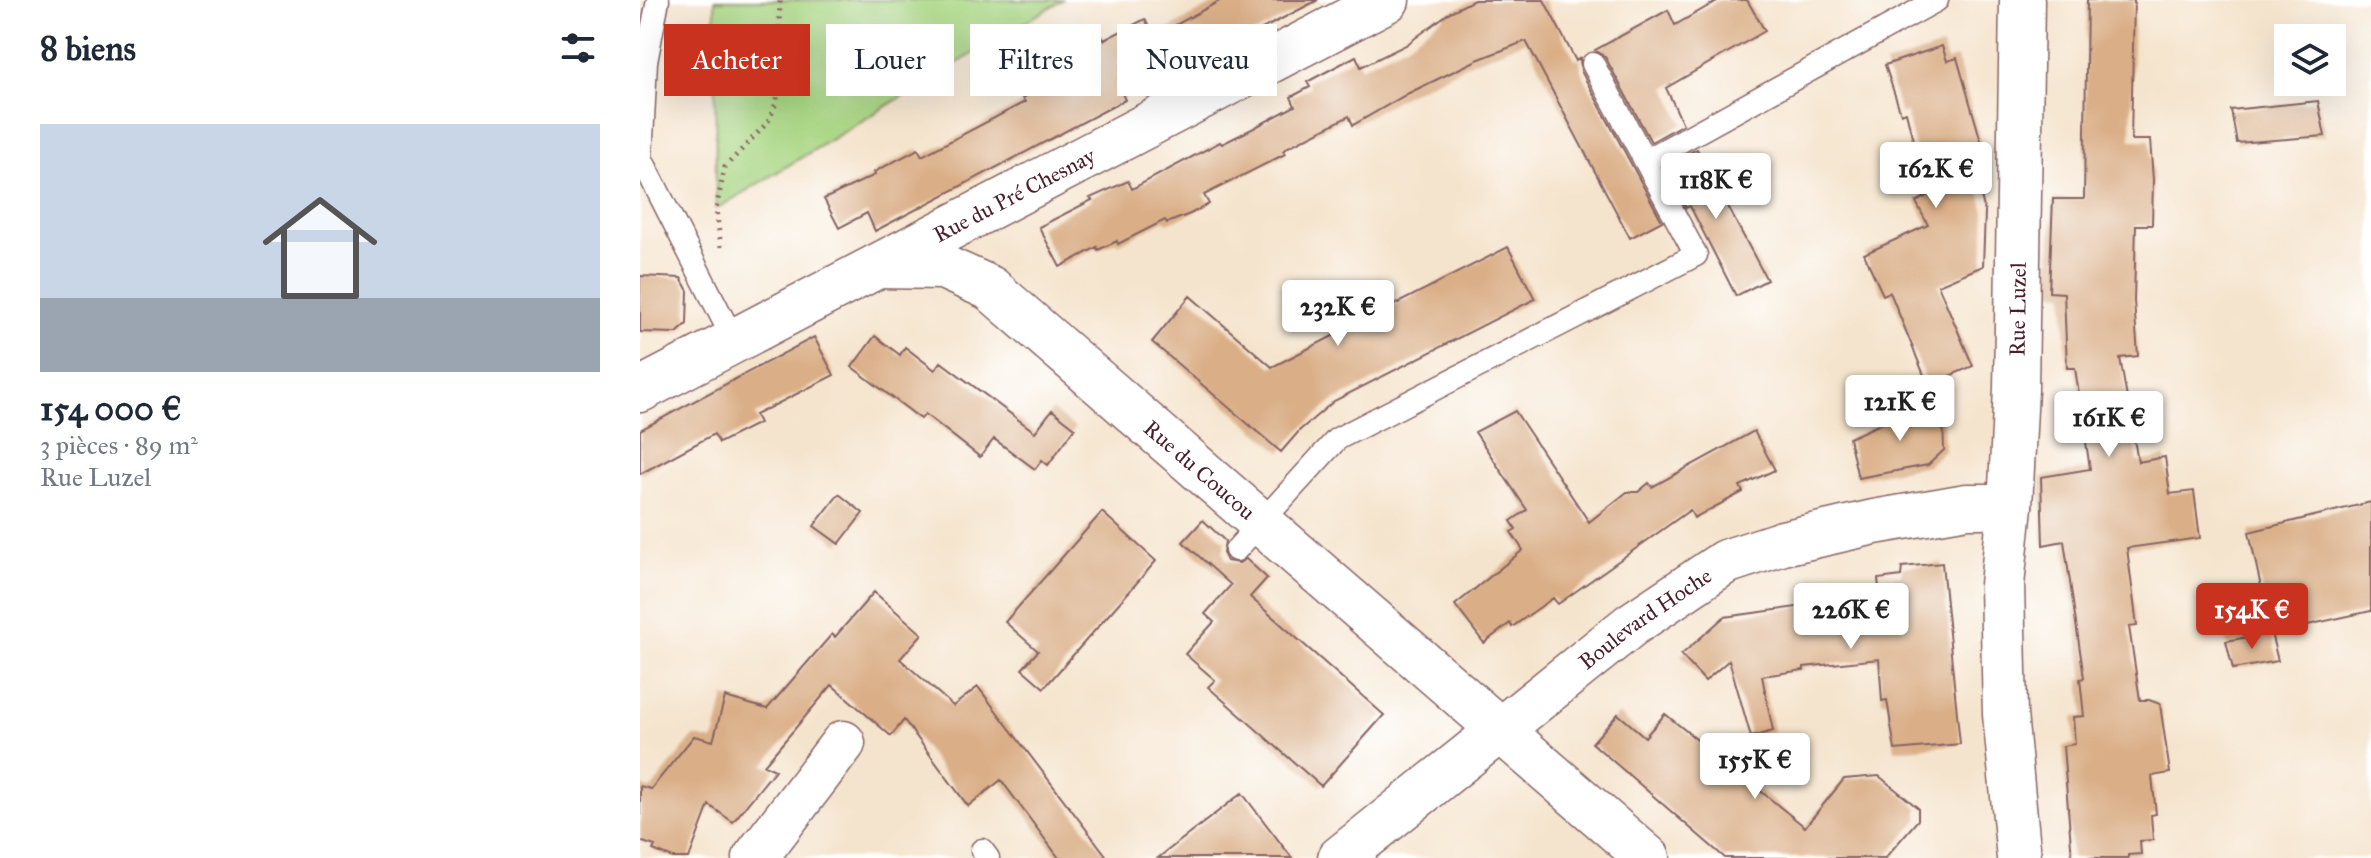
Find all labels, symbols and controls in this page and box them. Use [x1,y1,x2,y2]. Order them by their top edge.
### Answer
chip: Acheter [664,24,810,96]
chip: Louer [826,24,954,96]
chip: Filtres [970,24,1101,96]
chip: Nouveau [1117,24,1277,96]
map controls [2274,24,2346,96]
button: layers [2274,24,2346,96]
icon: filters [556,26,600,70]
text: 8 biens [40,28,136,69]
street label: Rue du Pré Chesnay [929,141,1100,248]
pin: 162K € [1871,142,2001,210]
text: 162K € [1898,152,1974,184]
pin: 118K € [1651,153,1781,221]
text: 118K € [1679,163,1753,195]
icon: home [248,176,392,320]
street label: Rue Luzel [2003,262,2031,357]
pin: 232K € [1273,280,1403,348]
text: 232K € [1300,290,1376,322]
pin: 121K € [1835,375,1965,443]
text: 121K € [1863,385,1937,417]
text: 154 000 € [40,388,182,429]
pin: 161K € [2044,391,2174,459]
text: 161K € [2072,401,2146,433]
street label: Rue du Coucou [1138,414,1261,526]
text: 3 pièces · 89 m² [40,429,198,461]
text: Rue Luzel [40,461,151,493]
street label: Boulevard Hoche [1573,562,1716,675]
pin: 226K € [1786,583,1916,651]
pin: 154K € [2187,583,2317,651]
text: 226K € [1812,593,1890,625]
text: 154K € [2214,593,2290,625]
pin: 155K € [1690,733,1820,801]
text: 155K € [1718,743,1792,775]

